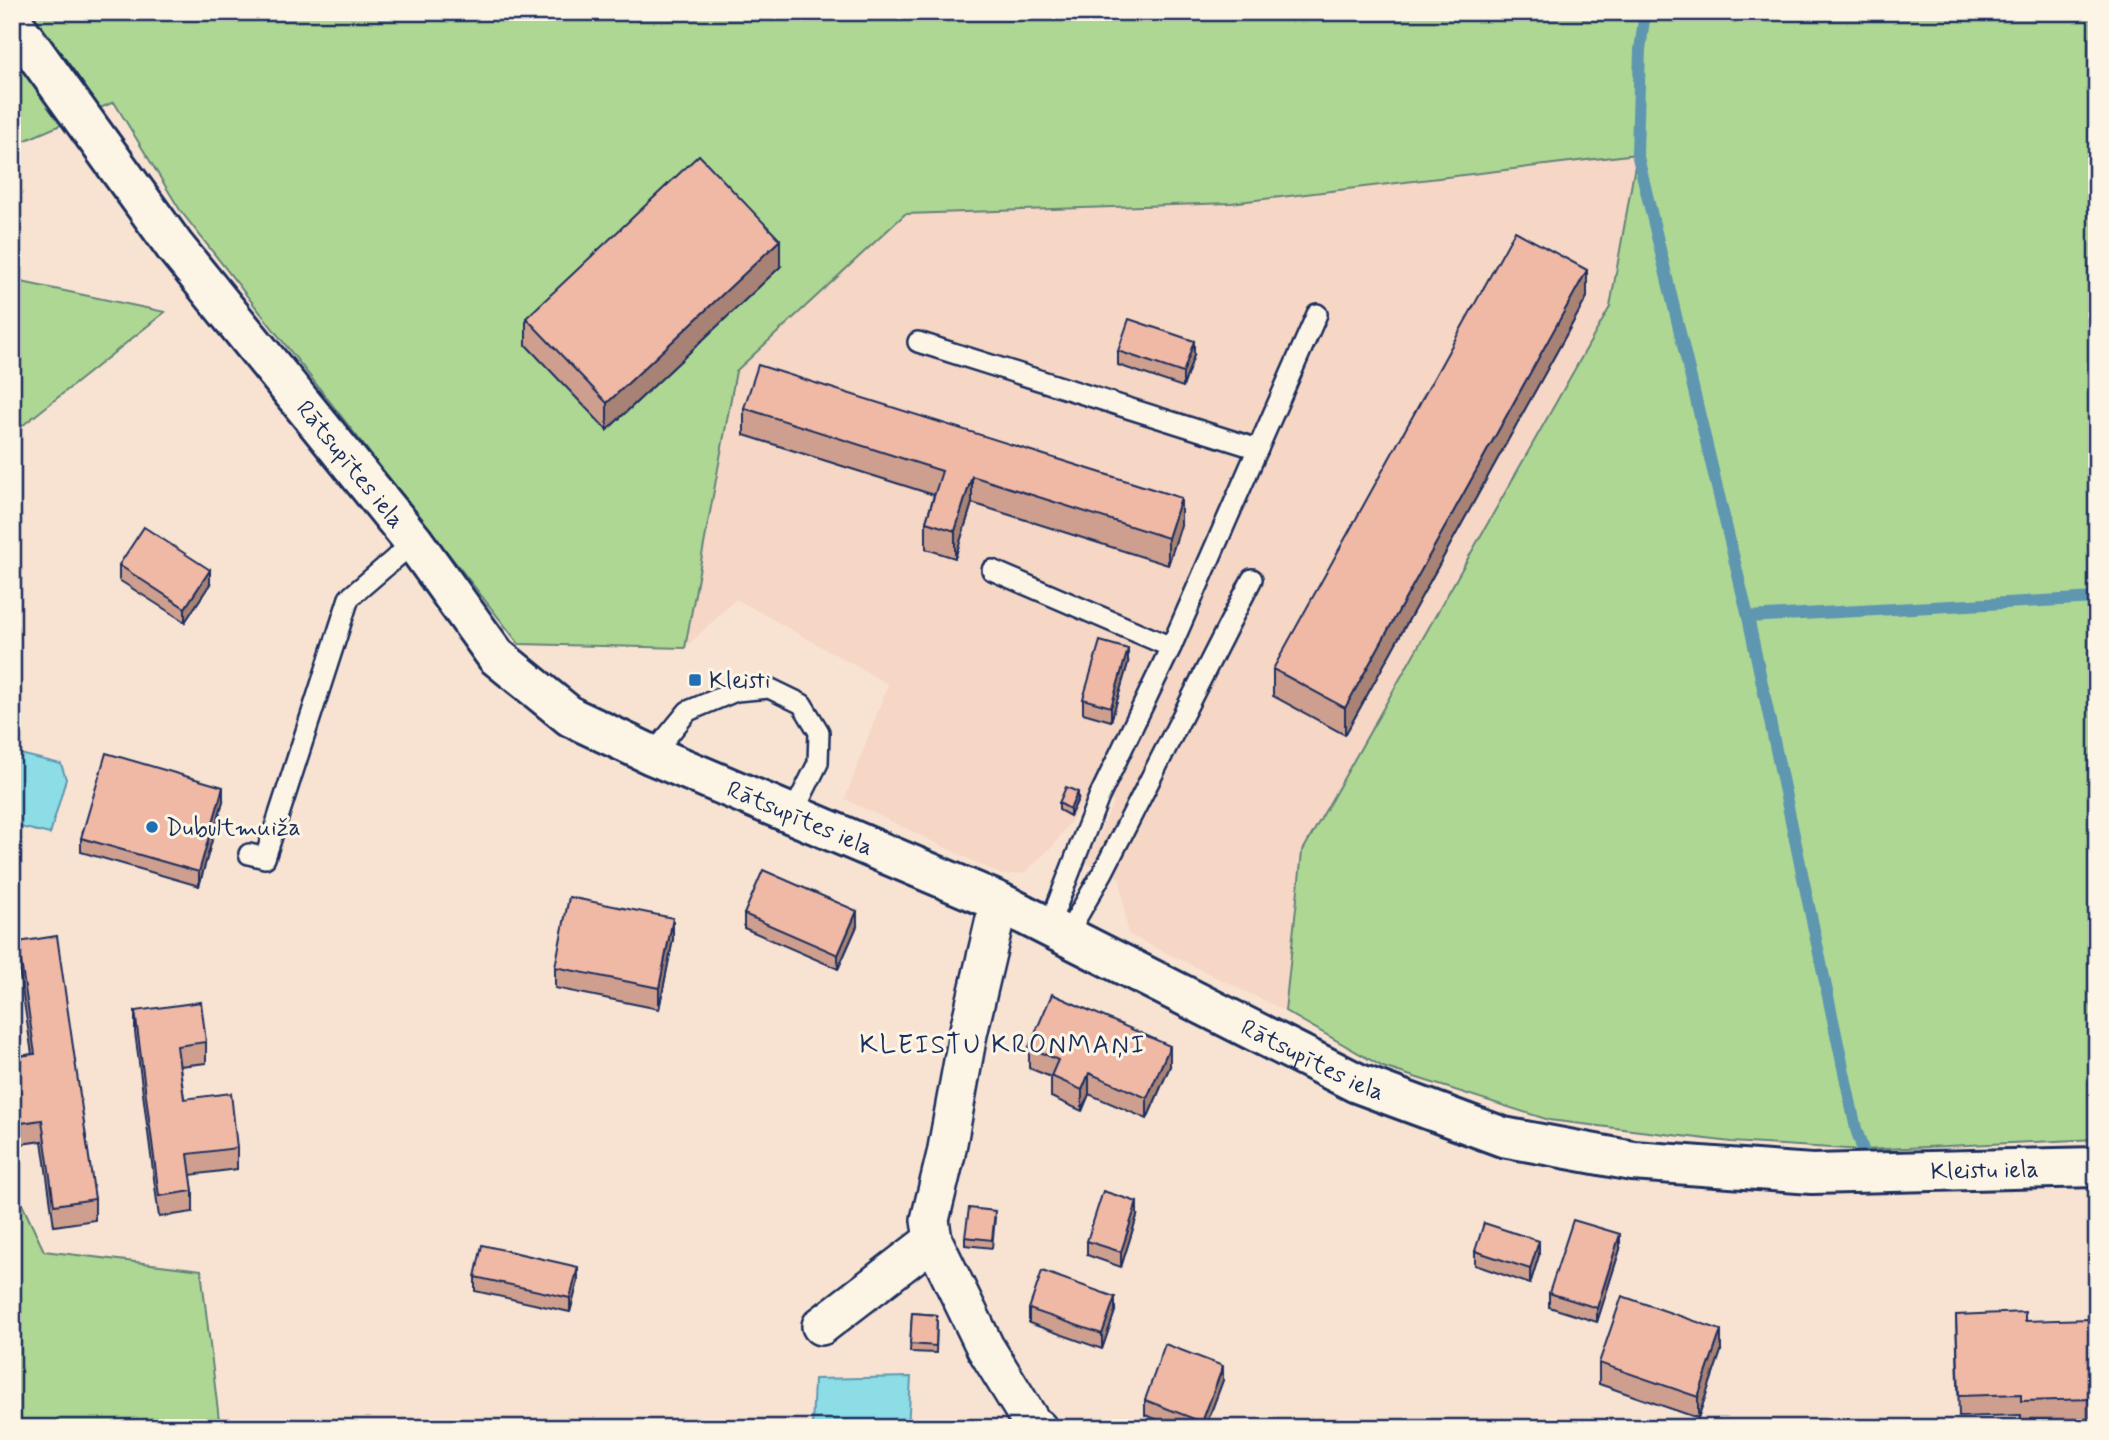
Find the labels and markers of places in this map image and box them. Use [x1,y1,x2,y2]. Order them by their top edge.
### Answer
place label: Kleisti [709,666,770,697]
marker: Kleisti [687,672,703,688]
place label: Dubultmuiža [166,813,301,844]
marker: Dubultmuiža [144,819,160,835]

